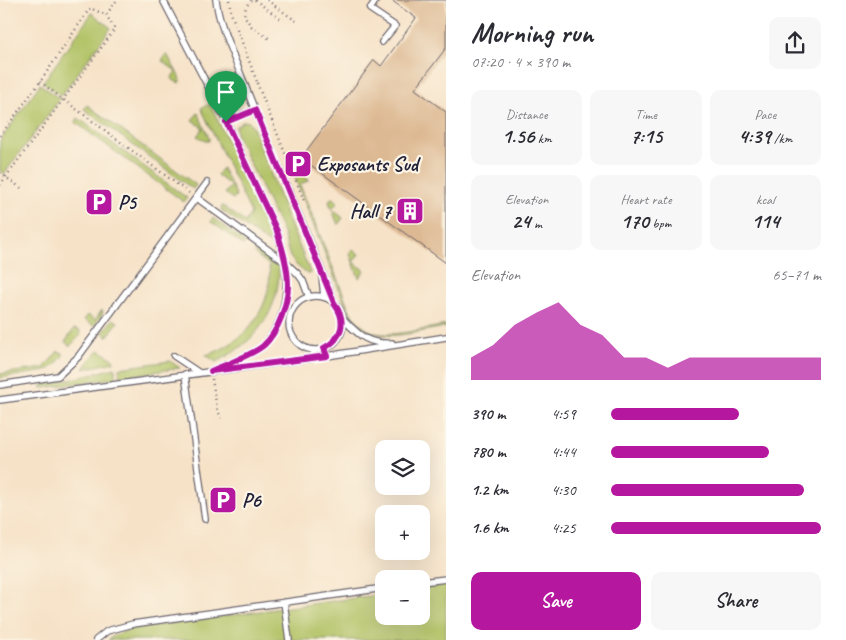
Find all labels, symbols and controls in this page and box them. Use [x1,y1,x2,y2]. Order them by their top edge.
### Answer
text: Morning run [471,15,593,50]
button: share [769,17,821,69]
text: 07:20 · 4 × 390 m [471,52,570,72]
pin [205,71,247,122]
icon: arrive [212,78,240,106]
text: Distance [506,106,548,123]
text: Time [635,106,657,123]
text: Pace [755,106,776,123]
text: 1.56 [502,123,534,149]
text: 7:15 [630,123,662,149]
text: 4:39 [738,123,771,149]
text: km [534,130,552,147]
text: /km [771,130,792,147]
parking icon: Exposants Sud [283,149,313,179]
place label: Exposants Sud [317,152,422,177]
parking icon: P5 [84,187,114,217]
place label: P5 [118,190,138,215]
text: Elevation [505,191,548,208]
text: Heart rate [620,191,672,208]
text: kcal [756,191,775,208]
building icon: Hall 7 [395,196,425,226]
place label: Hall 7 [350,199,393,224]
text: 24 [512,208,531,234]
text: 170 [621,208,649,234]
text: 114 [751,208,780,234]
text: m [531,215,542,232]
text: bpm [649,215,671,232]
text: Elevation [471,265,520,285]
text: 65–71 m [772,265,821,285]
text: 390 m [471,404,505,424]
text: 4:59 [551,404,576,424]
map controls [375,440,430,625]
button: layers [375,440,430,495]
text: 780 m [471,442,506,462]
text: 4:44 [551,442,576,462]
text: 1.2 km [471,480,508,500]
text: 4:30 [551,480,576,500]
parking icon: P6 [208,485,238,515]
place label: P6 [242,488,262,513]
button: + [375,505,430,560]
text: 1.6 km [471,518,509,538]
text: 4:25 [551,518,576,538]
button: − [375,570,430,625]
button: Save [471,572,641,630]
button: Share [651,572,821,630]

